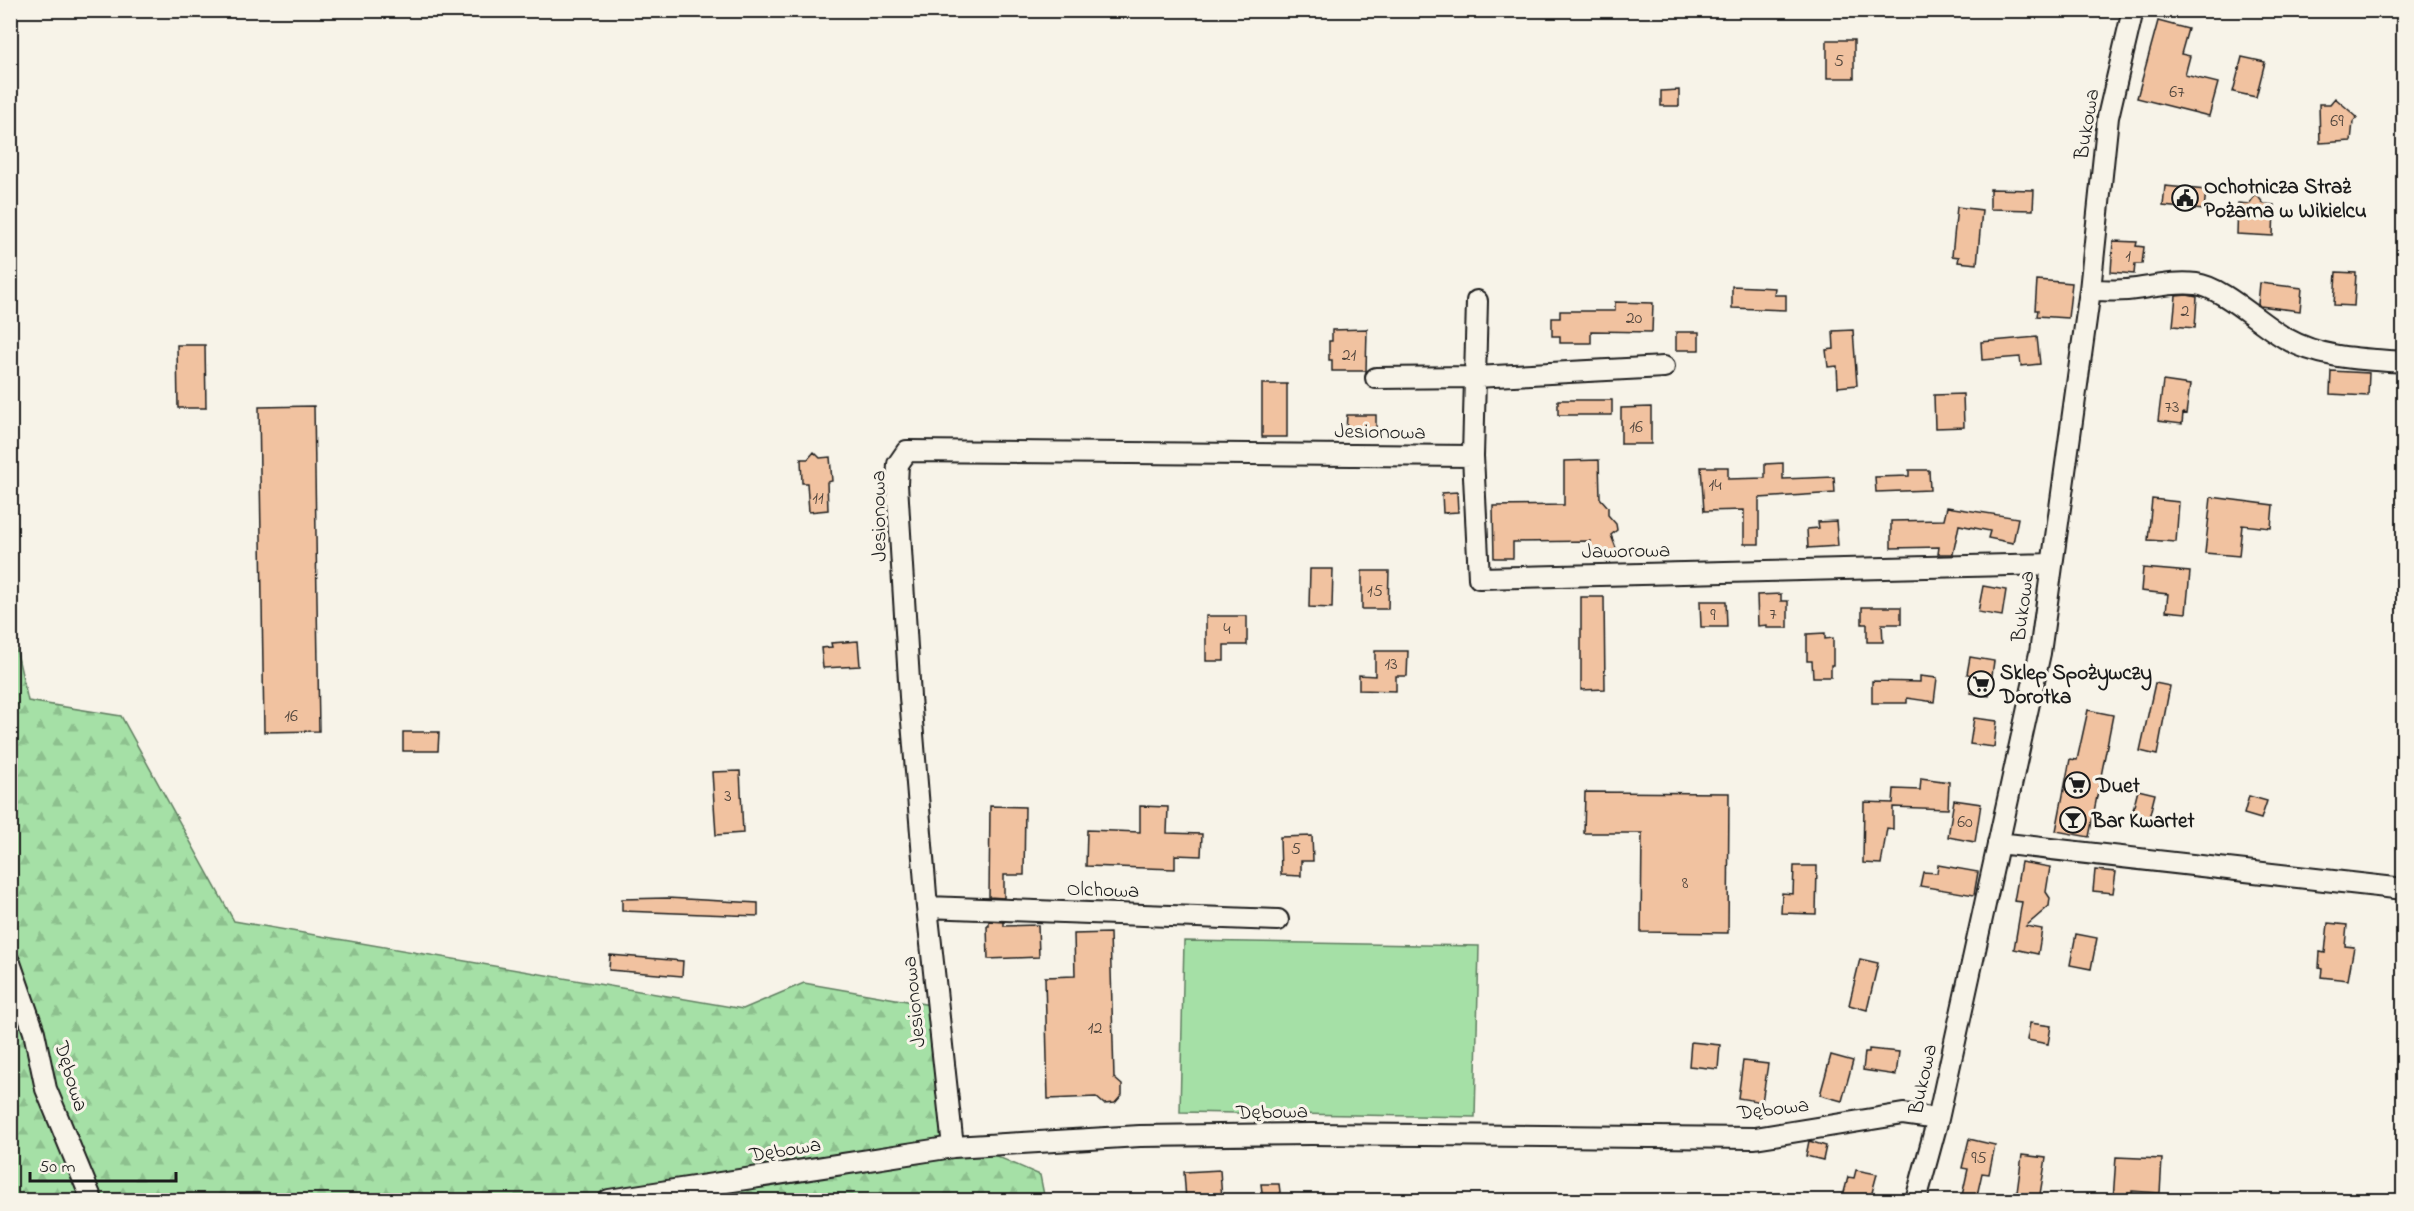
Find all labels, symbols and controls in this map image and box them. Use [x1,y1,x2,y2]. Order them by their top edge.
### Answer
house number: 5 [1834,49,1844,75]
house number: 67 [2169,80,2185,106]
street label: Bukowa [2067,87,2108,163]
house number: 69 [2330,109,2344,135]
place label: Ochotnicza Straż Pożarna w Wikielcu [2204,173,2367,227]
public building icon: Ochotnicza Straż Pożarna w Wikielcu [2170,183,2200,213]
house number: 1 [2125,244,2131,270]
house number: 2 [2181,299,2190,325]
house number: 20 [1626,306,1643,332]
house number: 21 [1342,343,1357,369]
house number: 73 [2165,395,2179,421]
house number: 16 [1629,415,1643,441]
street label: Jesionowa [1334,417,1426,449]
street label: Jesionowa [864,470,896,562]
house number: 14 [1708,473,1722,499]
house number: 11 [812,486,824,512]
street label: Jaworowa [1581,536,1671,568]
street label: Bukowa [2005,569,2043,644]
house number: 15 [1367,579,1383,605]
house number: 7 [1769,602,1777,628]
house number: 9 [1710,603,1716,629]
house number: 4 [1223,617,1231,643]
house number: 13 [1384,652,1398,678]
place label: Sklep Spożywczy Dorotka [1999,659,2152,713]
supermarket icon: Sklep Spożywczy Dorotka [1966,669,1996,699]
house number: 16 [284,704,298,730]
supermarket icon: Duet [2062,770,2092,800]
place label: Duet [2095,772,2141,802]
house number: 3 [724,784,732,810]
bar icon: Bar Kwartet [2058,805,2088,835]
place label: Bar Kwartet [2091,807,2196,837]
house number: 60 [1957,810,1973,836]
house number: 5 [1291,837,1301,863]
house number: 8 [1682,871,1689,897]
street label: Olchowa [1066,875,1140,907]
street label: Jesionowa [895,955,935,1049]
house number: 12 [1088,1016,1102,1042]
street label: Dębowa [45,1037,95,1115]
street label: Bukowa [1902,1041,1946,1118]
street label: Dębowa [1735,1091,1811,1129]
street label: Dębowa [1235,1097,1308,1129]
street label: Dębowa [746,1131,823,1172]
scale bar [30,1145,176,1183]
house number: 95 [1971,1146,1987,1172]
text: 50 m [39,1155,76,1181]

